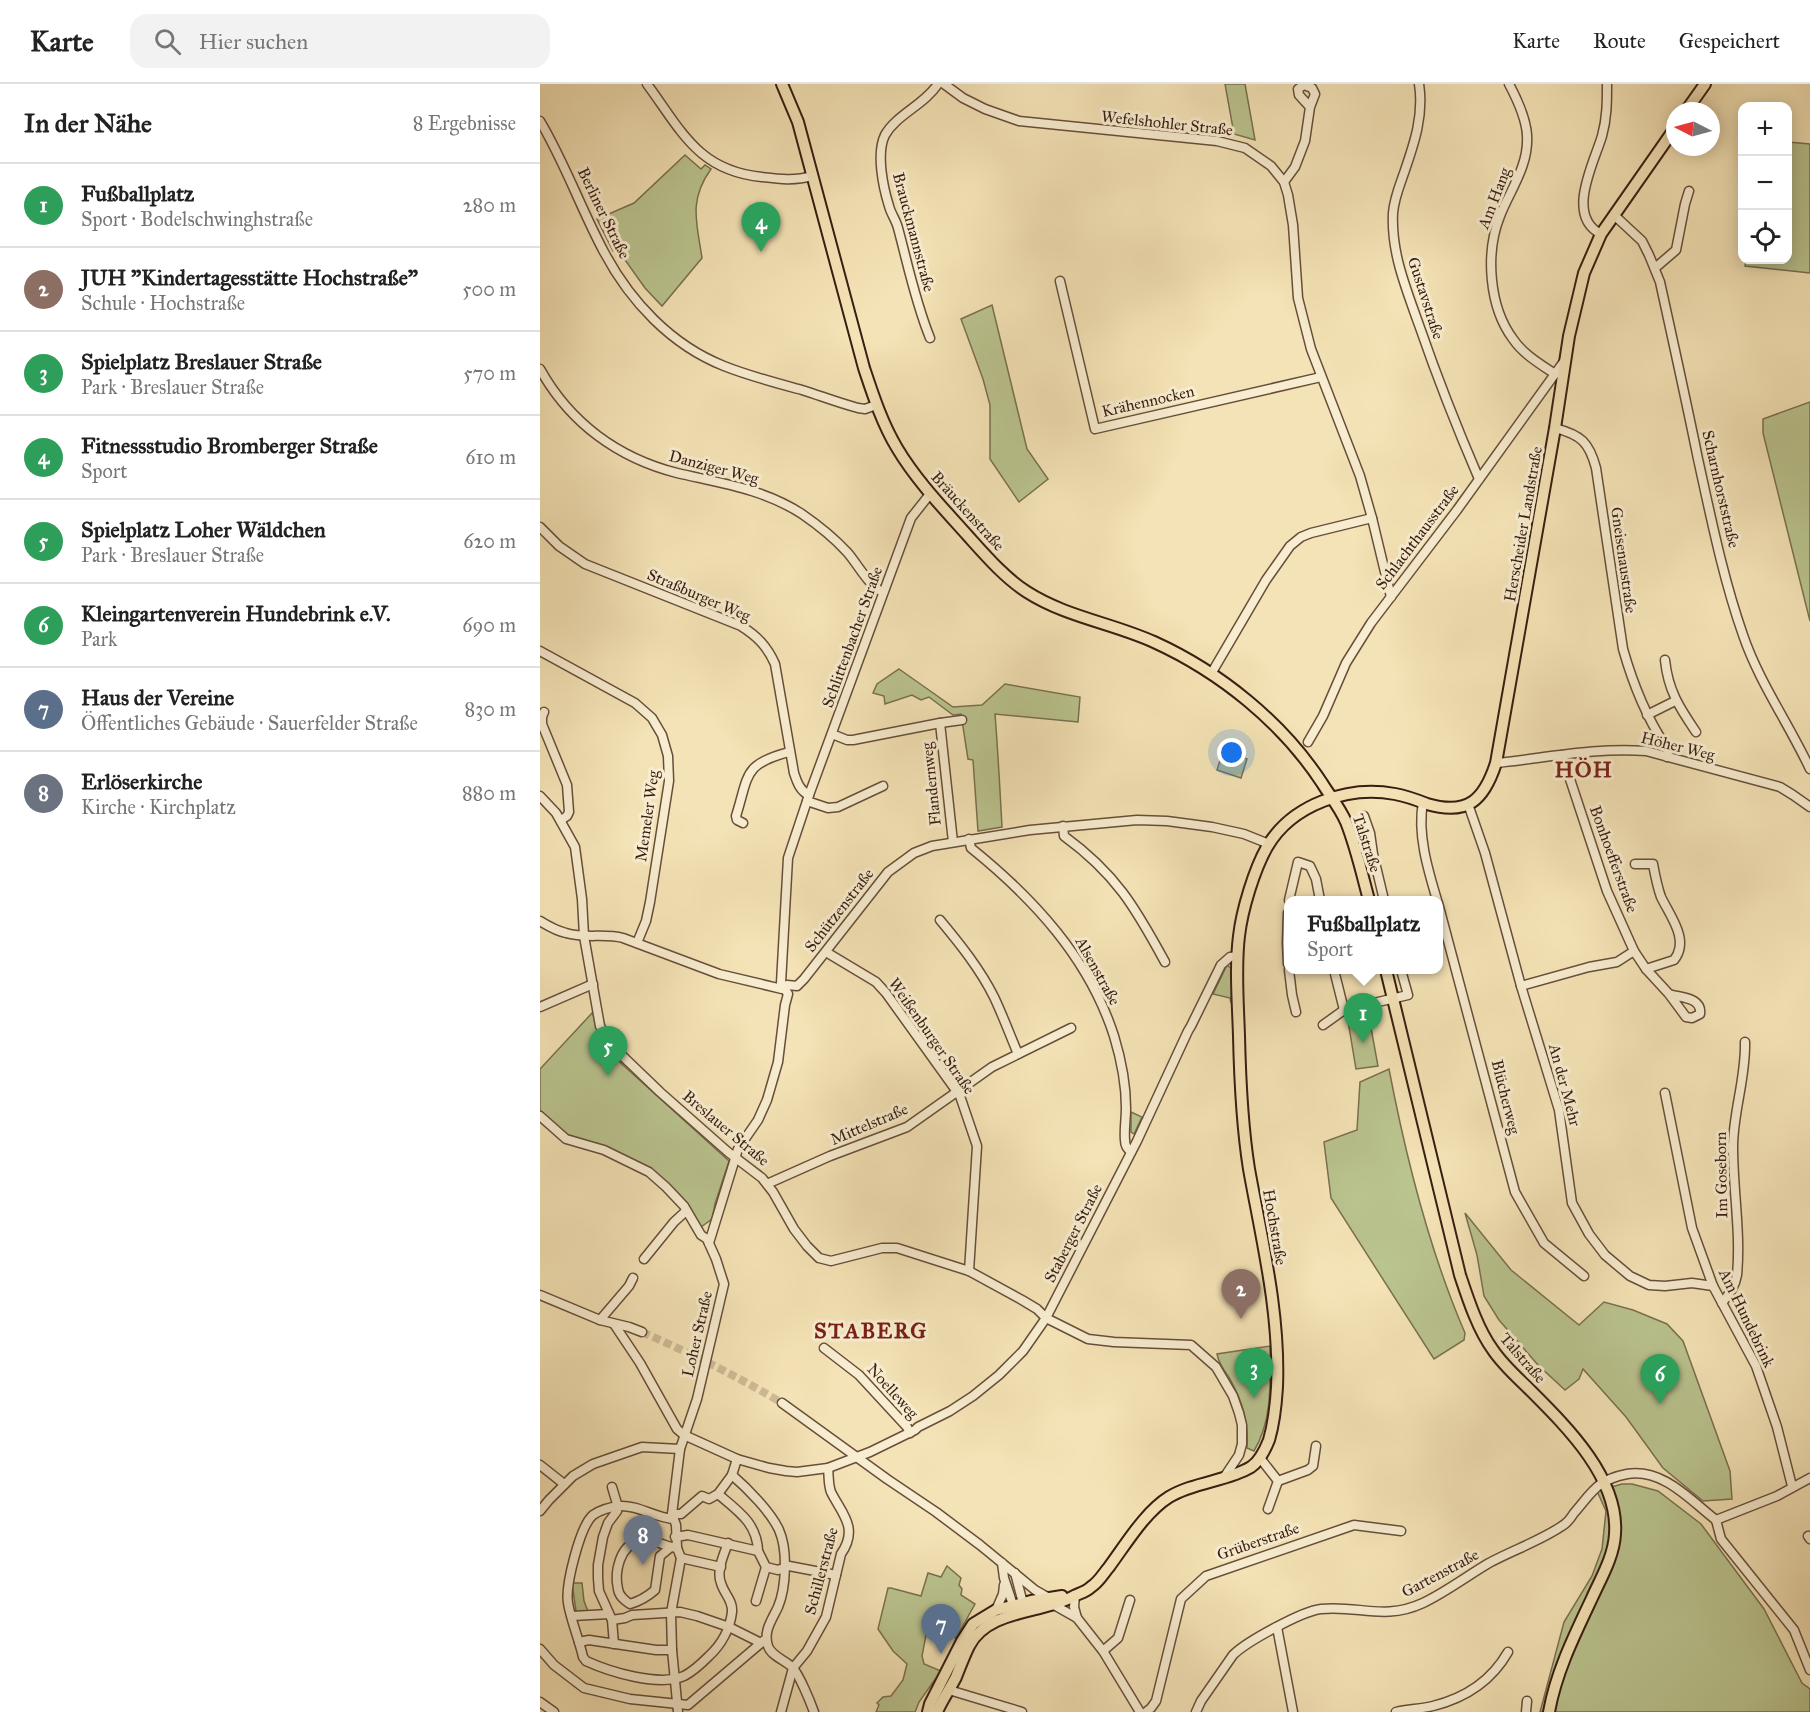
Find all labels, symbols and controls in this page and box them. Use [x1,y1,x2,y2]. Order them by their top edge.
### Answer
search box [130,14,550,68]
text: Karte [30,24,94,59]
icon: search [151,25,184,58]
text: Hier suchen [199,28,308,55]
text: Karte [1512,28,1560,54]
text: Route [1593,28,1646,54]
text: Gespeichert [1679,28,1780,54]
north arrow [1666,102,1720,156]
map controls [1738,102,1792,264]
button: + [1738,102,1792,156]
text: In der Nähe [24,107,152,139]
street label: Wefelshohler Straße [1100,107,1234,139]
text: 8 Ergebnisse [413,111,516,135]
button: − [1738,156,1792,210]
street label: Berliner Straße [574,164,634,262]
street label: Am Hang [1473,164,1516,233]
street label: Brauckmannstraße [889,170,939,294]
text: Fußballplatz [81,180,194,207]
text: 1 [40,193,47,217]
text: 280 m [463,193,516,217]
pin: 4 [742,202,780,252]
text: Sport · Bodelschwinghstraße [81,207,313,231]
button: locate [1738,210,1792,264]
street label: Gustavstraße [1404,255,1448,342]
text: JUH "Kindertagesstätte Hochstraße" [81,264,418,291]
text: 2 [39,277,48,301]
text: 500 m [462,277,516,301]
text: Schule · Hochstraße [81,291,245,315]
text: Spielplatz Breslauer Straße [81,348,322,375]
text: 3 [40,361,48,385]
text: 570 m [463,361,516,385]
text: Park · Breslauer Straße [81,375,264,399]
street label: Krähennocken [1100,381,1197,421]
street label: Scharnhorststraße [1698,428,1744,550]
text: Fitnessstudio Bromberger Straße [81,432,378,459]
text: 4 [38,445,49,469]
text: 610 m [465,445,516,469]
street label: Herscheider Landstraße [1500,445,1546,603]
street label: Danziger Weg [667,446,761,489]
text: Sport [81,459,127,483]
street label: Bräuckenstraße [927,467,1009,555]
street label: Schlachthausstraße [1371,481,1463,593]
street label: Gneisenaustraße [1607,506,1641,615]
text: Spielplatz Loher Wäldchen [81,516,326,543]
text: 5 [39,529,48,553]
text: 620 m [463,529,516,553]
text: Park · Breslauer Straße [81,543,264,567]
street label: Schlittenbacher Straße [818,563,887,710]
street label: Straßburger Weg [644,565,754,626]
text: Kleingartenverein Hundebrink e.V. [81,600,390,627]
text: 6 [38,613,49,637]
text: 690 m [462,613,516,637]
text: Park [81,627,117,651]
text: Haus der Vereine [81,684,234,711]
text: 7 [38,697,49,721]
text: 830 m [465,697,516,721]
text: Öffentliches Gebäude · Sauerfelder Straße [81,711,418,735]
street label: Höher Weg [1639,728,1717,765]
your location [1217,738,1246,767]
street label: Flandernweg [917,741,946,827]
district label: HÖH [1555,756,1613,783]
text: Erlöserkirche [81,768,202,795]
street label: Memeler Weg [631,769,664,863]
text: 8 [38,781,49,805]
text: 880 m [462,781,516,805]
text: Kirche · Kirchplatz [81,795,236,819]
street label: Bonhoefferstraße [1586,803,1642,915]
street label: Talstraße [1349,811,1385,875]
street label: Schützenstraße [800,864,878,956]
popup [1284,896,1443,974]
text: Fußballplatz [1307,910,1420,937]
street label: Alsenstraße [1071,933,1125,1009]
text: Sport [1307,937,1353,961]
street label: Weißenburger Straße [884,974,979,1099]
pin: 1 [1344,994,1382,1043]
pin: 5 [588,1026,628,1076]
street label: An der Mehr [1545,1041,1585,1128]
street label: Blücherweg [1487,1058,1525,1137]
street label: Breslauer Straße [679,1086,773,1170]
street label: Mittelstraße [827,1099,911,1149]
street label: Im Goseborn [1711,1131,1731,1219]
street label: Staberger Straße [1040,1180,1107,1286]
street label: Hochstraße [1259,1188,1291,1267]
street label: Am Hundebrink [1714,1265,1779,1371]
pin: 2 [1222,1270,1260,1319]
street label: Loher Straße [678,1289,716,1379]
district label: STABERG [814,1317,928,1344]
street label: Talstraße [1496,1329,1550,1387]
pin: 3 [1234,1348,1274,1398]
pin: 6 [1640,1354,1680,1404]
street label: Noelleweg [862,1359,923,1424]
pin: 8 [624,1516,662,1565]
street label: Grüberstraße [1214,1518,1302,1564]
street label: Schillerstraße [800,1525,842,1617]
street label: Gartenstraße [1398,1545,1482,1601]
pin: 7 [922,1604,960,1654]

